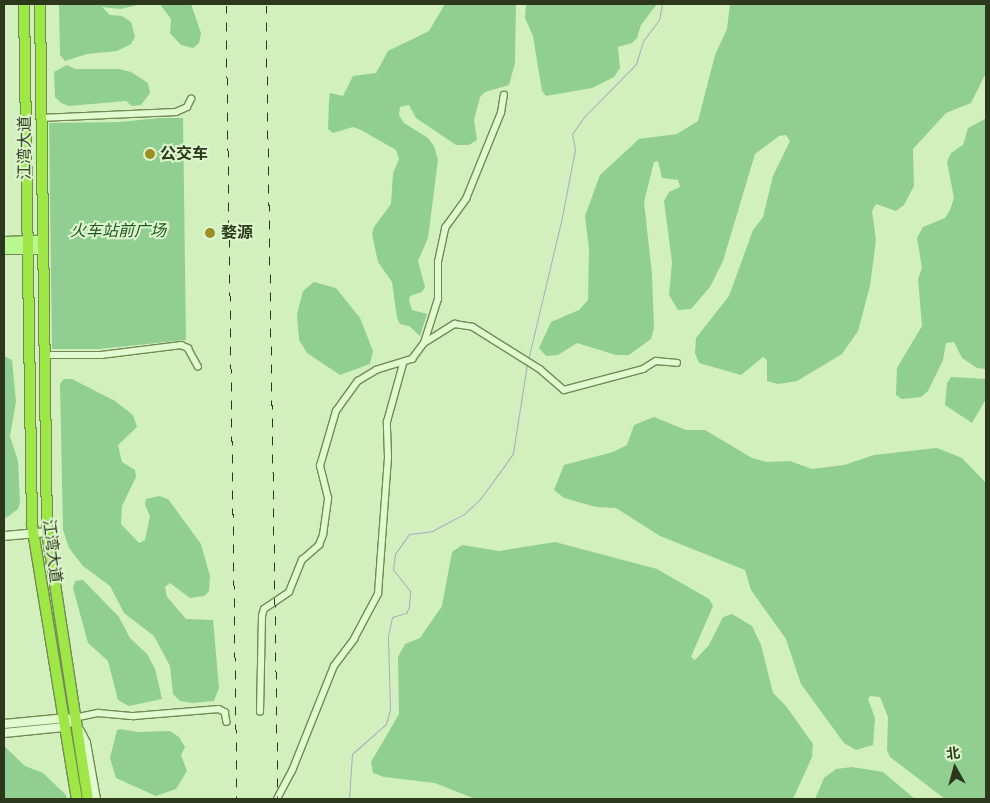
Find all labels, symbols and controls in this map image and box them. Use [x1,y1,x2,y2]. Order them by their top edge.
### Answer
street label: 江湾大道 [15,116,35,180]
place label: 公交车 [160,144,208,164]
marker: 公交车 [144,148,156,160]
park label: 火车站前广场 [70,221,166,241]
place label: 婺源 [221,223,253,243]
marker: 婺源 [203,226,217,240]
street label: 江湾大道 [39,518,65,584]
north arrow [930,743,980,793]
text: 北 [945,744,961,762]

